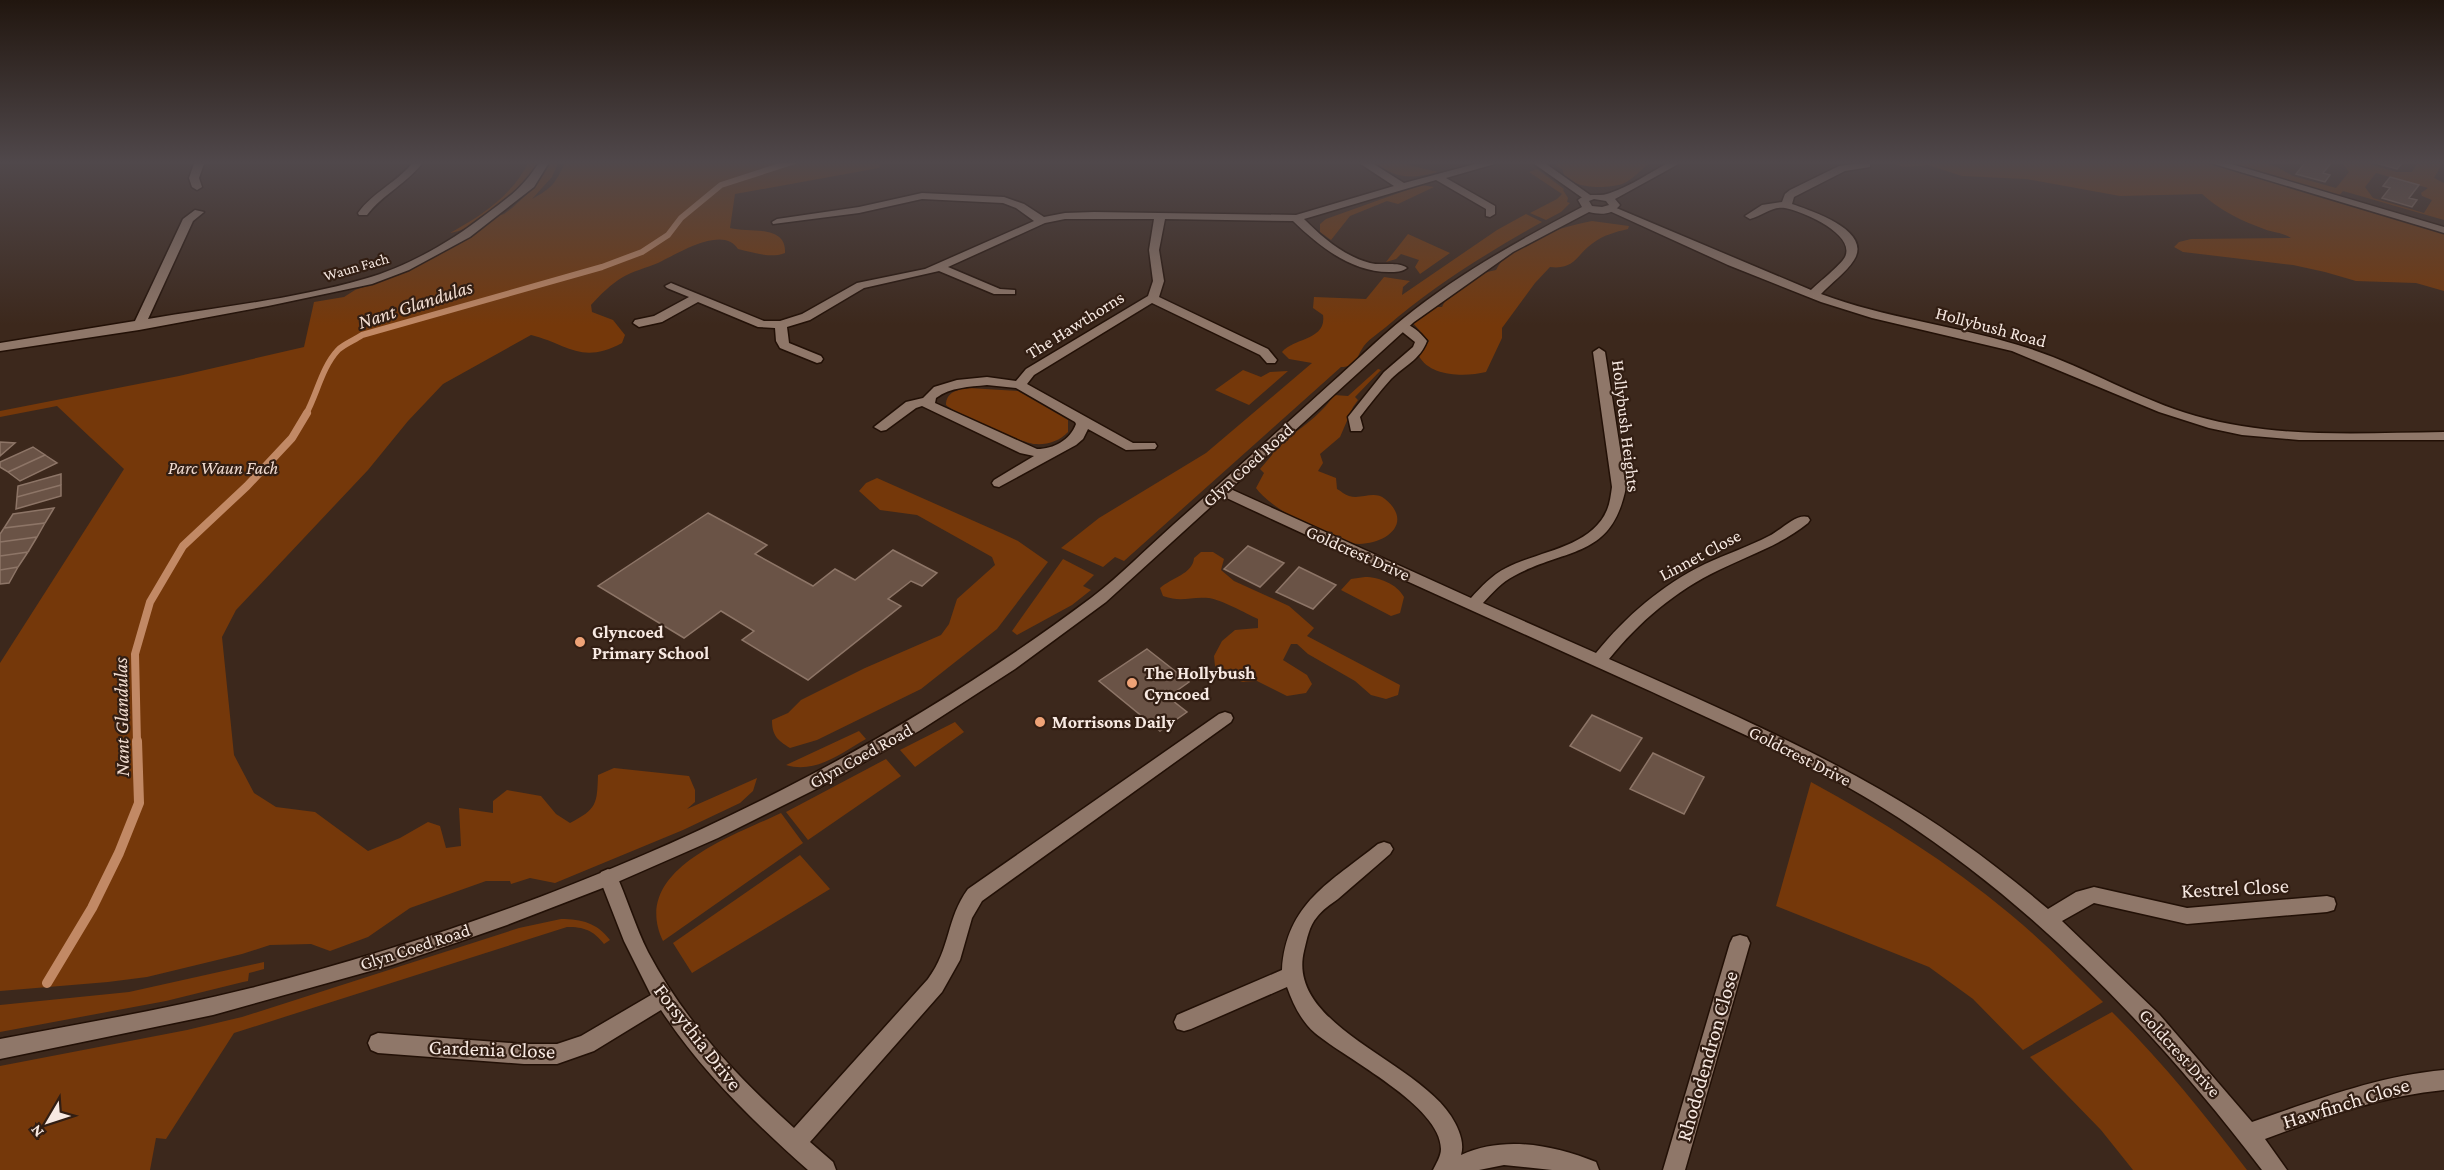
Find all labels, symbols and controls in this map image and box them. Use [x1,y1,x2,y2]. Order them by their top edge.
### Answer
street label: Waun Fach [322,250,390,284]
water label: Nant Glandulas [355,275,476,333]
street label: The Hawthorns [1022,287,1128,363]
street label: Hollybush Road [1933,303,2049,352]
street label: Hollybush Heights [1608,359,1644,493]
street label: Glyn Coed Road [1199,419,1298,511]
park label: Parc Waun Fach [168,458,278,478]
street label: Goldcrest Drive [1303,521,1413,585]
street label: Linnet Close [1656,525,1744,585]
place label: Glyncoed Primary School [592,622,709,663]
marker: Glyncoed Primary School [573,635,587,649]
water label: Nant Glandulas [109,656,133,777]
place label: The Hollybush Cyncoed [1144,663,1256,704]
marker: The Hollybush Cyncoed [1125,676,1139,690]
place label: Morrisons Daily [1052,712,1175,732]
marker: Morrisons Daily [1033,715,1047,729]
street label: Glyn Coed Road [806,719,916,792]
street label: Goldcrest Drive [1746,722,1854,790]
street label: Kestrel Close [2181,873,2289,903]
street label: Glyn Coed Road [358,920,473,974]
street label: Rhododendron Close [1671,968,1743,1144]
street label: Forsythia Drive [649,979,747,1095]
street label: Goldcrest Drive [2135,1005,2225,1101]
street label: Gardenia Close [428,1035,556,1063]
street label: Hawfinch Close [2280,1072,2412,1134]
north arrow [18,1092,78,1152]
text: N [27,1121,47,1141]

